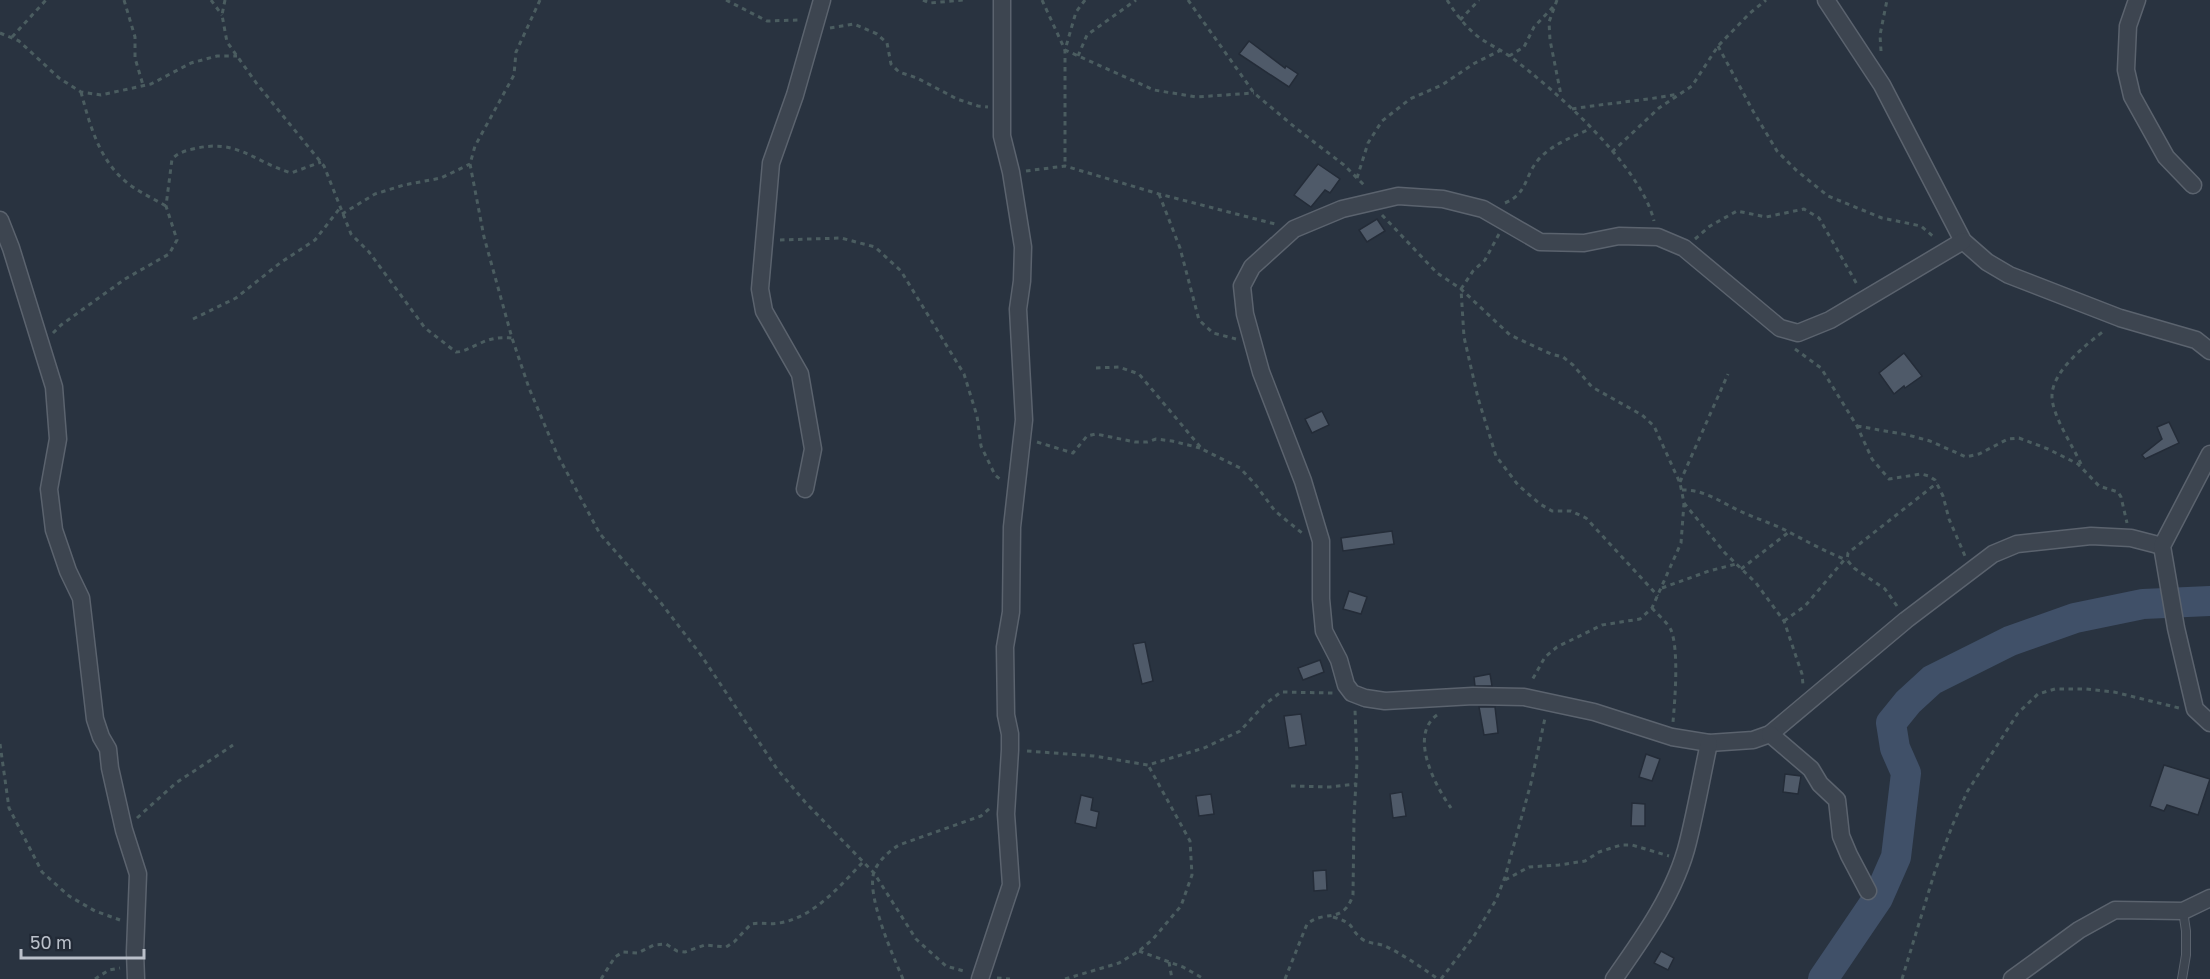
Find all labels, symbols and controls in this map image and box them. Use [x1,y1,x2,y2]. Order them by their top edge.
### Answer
scale bar [21,922,144,960]
text: 50 m [30,931,72,953]

